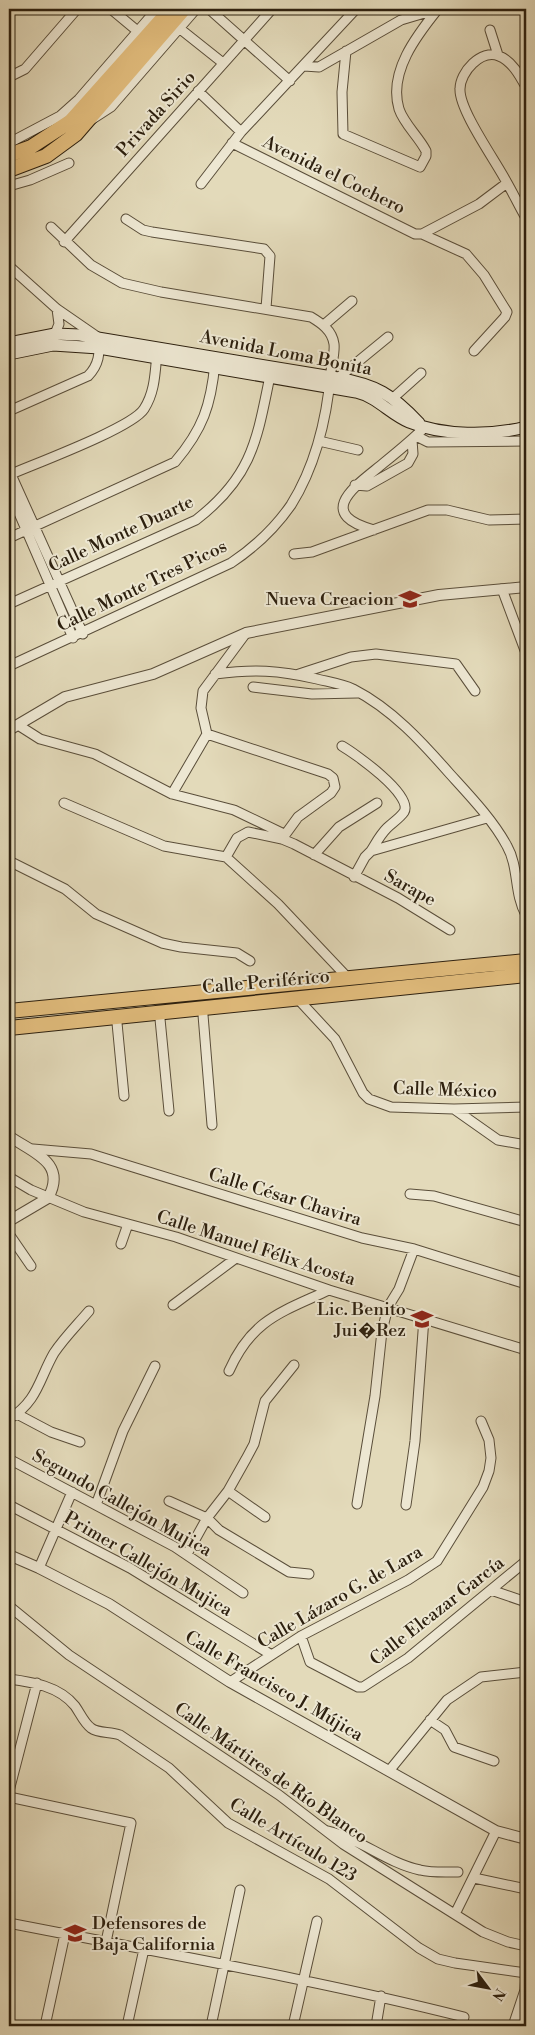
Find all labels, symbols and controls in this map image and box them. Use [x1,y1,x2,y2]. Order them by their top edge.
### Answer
street label: Privada Sirio [111,66,201,162]
street label: Avenida el Cochero [258,130,409,220]
street label: Avenida Loma Bonita [197,325,375,381]
street label: Calle Monte Duarte [45,490,197,578]
street label: Calle Monte Tres Picos [53,535,231,637]
school or university icon: Nueva Creacion [397,586,423,612]
place label: Nueva Creacion [266,588,394,611]
street label: Sarape [380,864,440,912]
street label: Calle Periférico [201,965,331,999]
street label: Calle México [393,1077,497,1103]
street label: Calle César Chavira [206,1163,365,1231]
street label: Calle Manuel Félix Acosta [154,1205,359,1291]
place label: Lic. Benito Jui�Rez [317,1298,406,1342]
school or university icon: Lic. Benito Jui�Rez [409,1306,435,1332]
street label: Segundo Callejón Mujica [28,1444,217,1562]
street label: Primer Callejón Mujica [60,1506,237,1622]
street label: Calle Lázaro G. de Lara [253,1540,427,1654]
street label: Calle Eleazar García [365,1551,509,1671]
street label: Calle Francisco J. Mújica [181,1626,368,1747]
street label: Calle Mártires de Río Blanco [170,1697,372,1849]
street label: Calle Artículo 123 [225,1793,361,1887]
place label: Defensores de Baja California [91,1912,216,1956]
school or university icon: Defensores de Baja California [62,1920,88,1946]
north arrow [462,1962,512,2012]
text: N [488,1985,509,2004]

